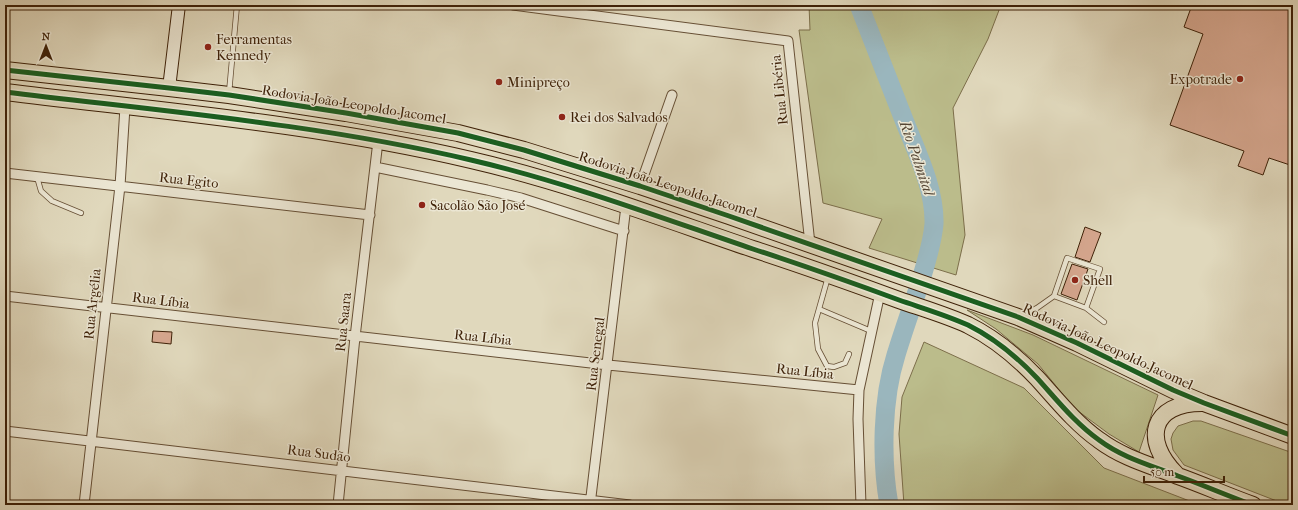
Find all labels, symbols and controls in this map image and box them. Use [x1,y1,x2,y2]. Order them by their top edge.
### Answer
north arrow [26,26,66,66]
text: N [42,30,51,43]
place label: Ferramentas Kennedy [216,31,292,64]
marker: Ferramentas Kennedy [203,42,213,52]
street label: Rua Libéria [767,53,792,126]
place label: Expotrade [1170,71,1232,88]
place label: Minipreço [507,74,570,91]
marker: Expotrade [1235,74,1245,84]
marker: Minipreço [494,77,504,87]
street label: Rodovia João Leopoldo Jacomel [261,82,447,127]
place label: Rei dos Salvados [570,109,668,126]
marker: Rei dos Salvados [557,112,567,122]
water label: Rio Palmital [895,117,939,200]
street label: Rodovia João Leopoldo Jacomel [577,148,759,221]
street label: Rua Egito [158,169,219,192]
place label: Sacolão São José [430,197,525,214]
marker: Sacolão São José [417,200,427,210]
street label: Rua Argélia [80,267,105,340]
place label: Shell [1083,272,1113,289]
marker: Shell [1070,275,1080,285]
street label: Rua Líbia [131,289,191,313]
street label: Rua Saara [332,291,355,353]
street label: Rodovia João Leopoldo Jacomel [1020,299,1196,394]
street label: Rua Senegal [583,316,608,392]
street label: Rua Líbia [453,326,513,349]
street label: Rua Líbia [775,360,835,383]
street label: Rua Sudão [286,441,352,466]
scale bar [1144,458,1224,484]
text: 50 m [1150,465,1174,479]

